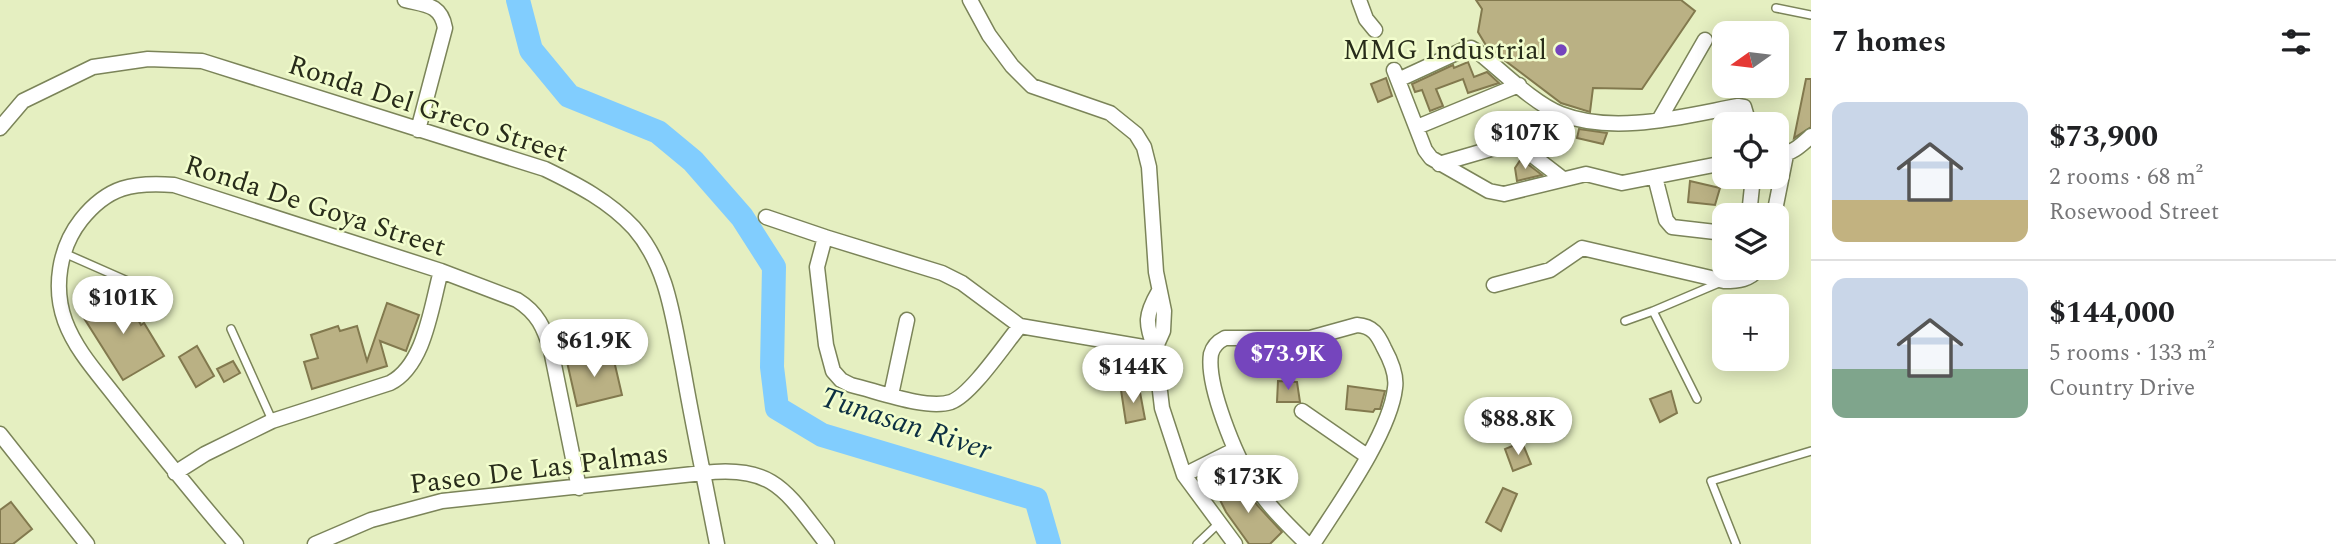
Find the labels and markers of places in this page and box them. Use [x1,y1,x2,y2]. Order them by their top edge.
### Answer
place label: MMG Industrial [1343,29,1547,72]
marker: MMG Industrial [1553,42,1569,58]
pin: $107K [1476,111,1574,171]
pin: $101K [74,276,172,336]
pin: $61.9K [537,320,651,379]
pin: $73.9K [1231,332,1345,392]
pin: $144K [1084,346,1182,405]
pin: $88.8K [1461,398,1575,457]
pin: $173K [1199,456,1297,515]

